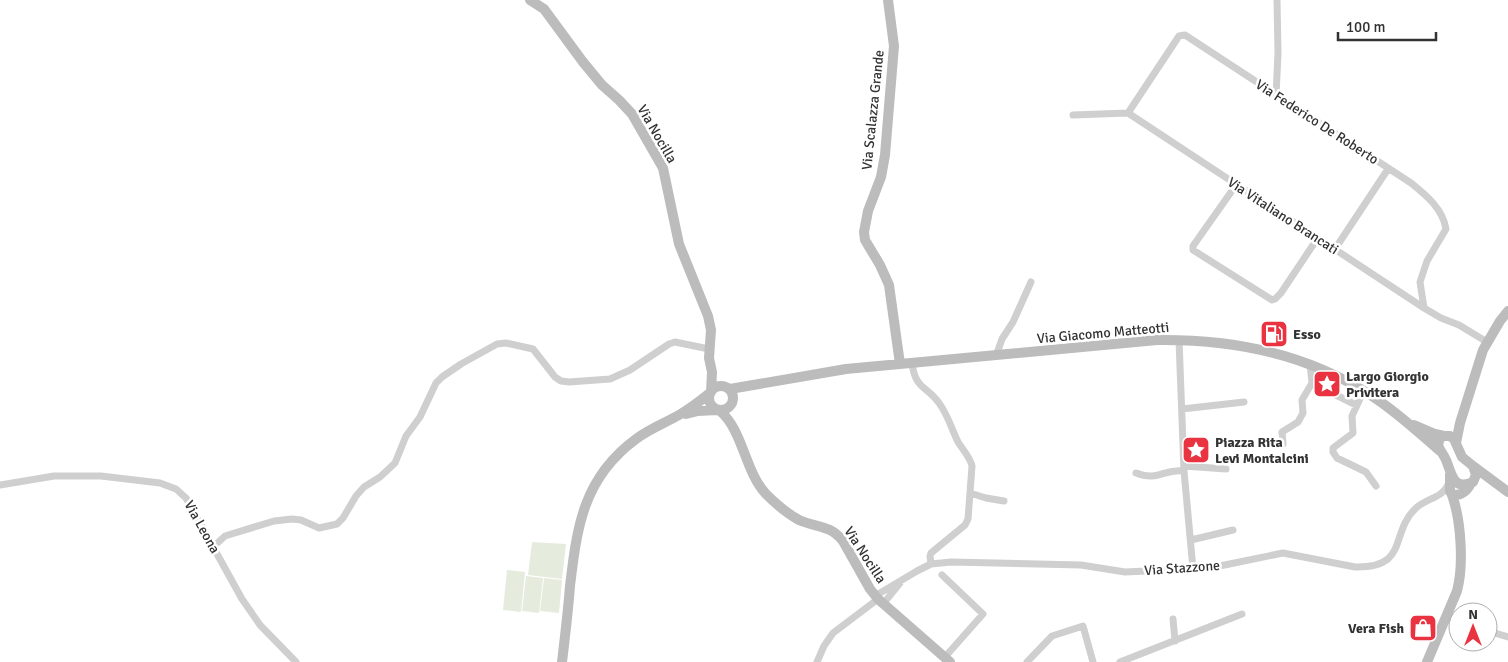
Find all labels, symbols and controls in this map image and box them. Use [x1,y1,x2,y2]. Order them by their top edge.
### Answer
scale bar [1338,10,1436,42]
text: 100 m [1346,18,1386,36]
street label: Via Scalazza Grande [858,49,888,171]
street label: Via Federico De Roberto [1252,76,1382,168]
street label: Via Nocilla [634,102,680,166]
street label: Via Vitaliano Brancati [1224,174,1342,258]
street label: Via Giacomo Matteotti [1036,319,1170,347]
fuel station icon: Esso [1259,319,1289,349]
place label: Esso [1293,326,1321,343]
place label: Largo Giorgio Privitera [1346,368,1429,401]
place icon: Largo Giorgio Privitera [1312,369,1342,399]
place label: Piazza Rita Levi Montalcini [1215,434,1309,467]
place icon: Piazza Rita Levi Montalcini [1181,435,1211,465]
street label: Via Leona [181,498,223,556]
street label: Via Nocilla [840,523,890,587]
street label: Via Stazzone [1143,557,1221,579]
north arrow [1448,602,1498,652]
text: N [1468,606,1478,623]
shop icon: Vera Fish [1408,613,1438,643]
place label: Vera Fish [1348,620,1404,637]

